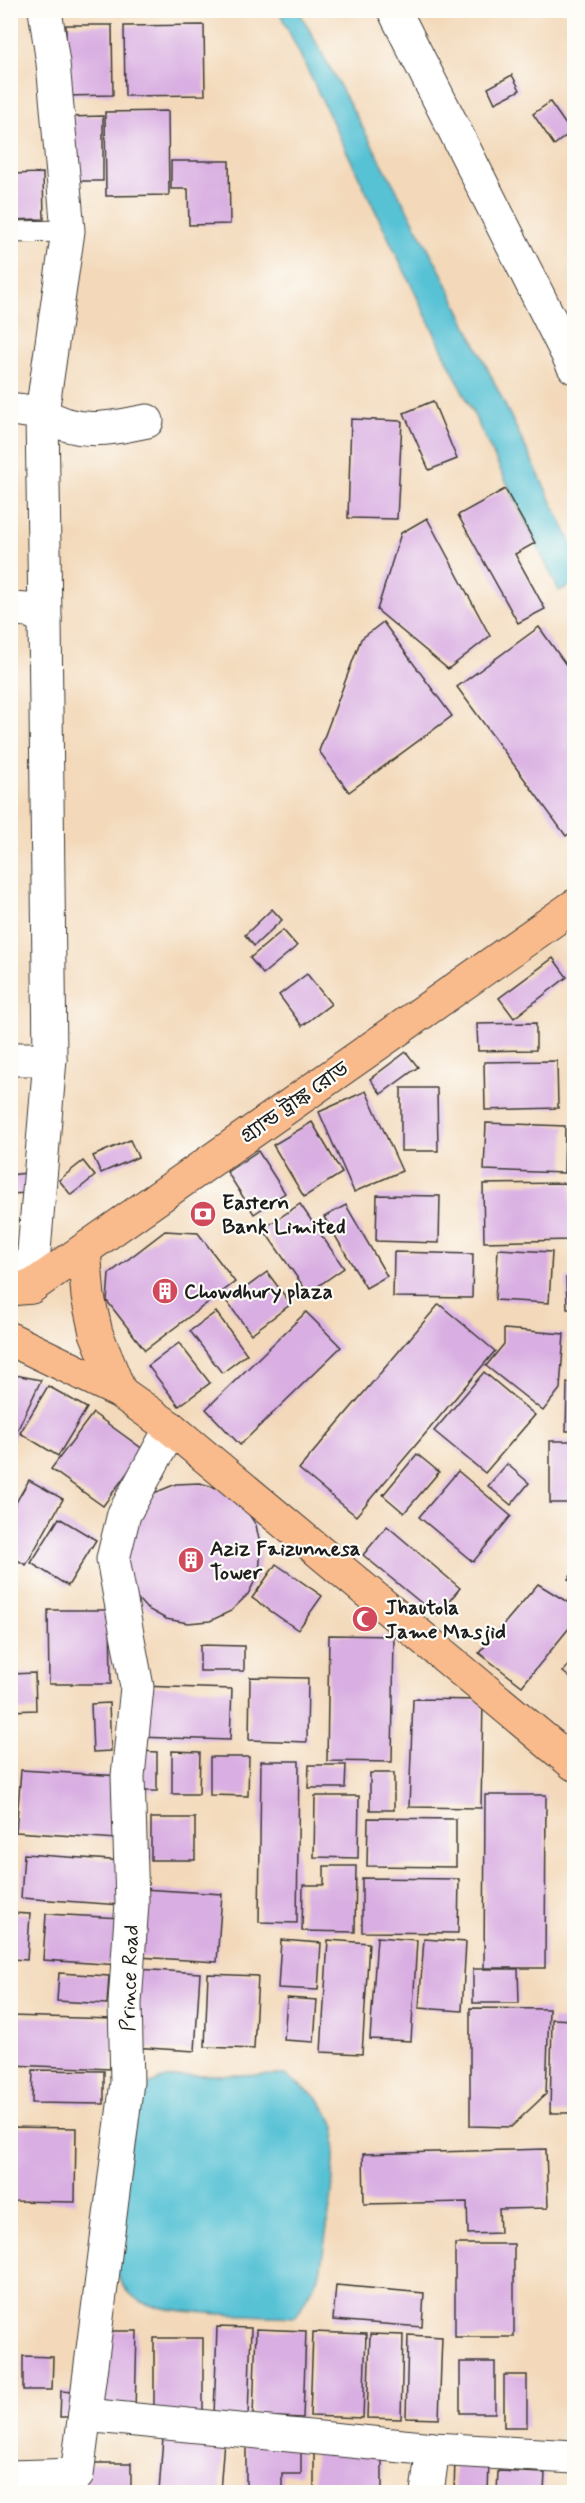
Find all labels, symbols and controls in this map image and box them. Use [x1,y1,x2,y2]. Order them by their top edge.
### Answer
street label: গ্র্যান্ড ট্রাঙ্ক রোড [235,1055,355,1151]
place label: Eastern Bank Limited [222,1189,346,1241]
bank icon: Eastern Bank Limited [188,1199,218,1229]
building icon: Chowdhury plaza [150,1276,180,1306]
place label: Chowdhury plaza [184,1278,333,1306]
place label: Aziz Faizunnesa Tower [210,1535,361,1587]
building icon: Aziz Faizunnesa Tower [176,1545,206,1575]
place label: Jhautola Jame Masjid [385,1594,506,1646]
mosque icon: Jhautola Jame Masjid [350,1604,380,1634]
street label: Prince Road [114,1924,146,2032]

